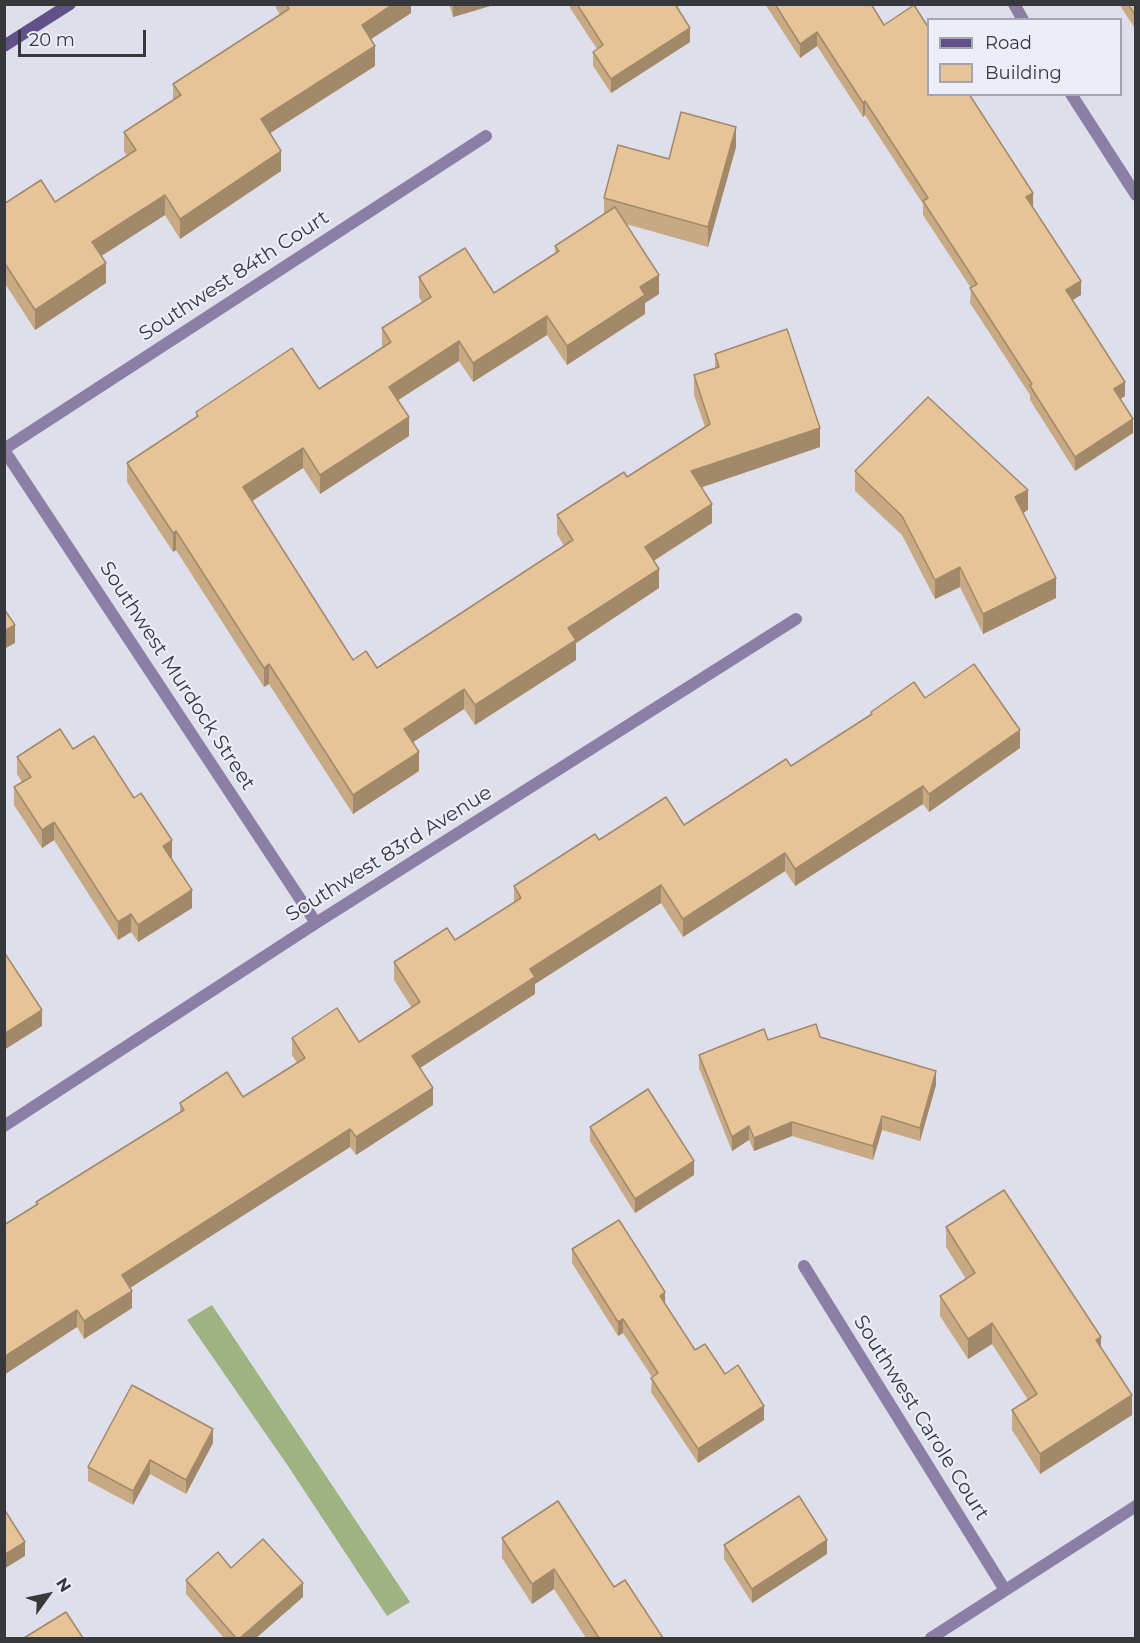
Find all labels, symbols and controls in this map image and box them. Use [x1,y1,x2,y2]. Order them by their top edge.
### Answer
scale bar [21,18,148,56]
legend [927,18,1122,96]
text: 20 m [29,29,75,51]
text: Road [985,32,1032,54]
text: Building [985,62,1062,84]
street label: Southwest 84th Court [135,206,333,346]
street label: Southwest Murdock Street [94,557,260,795]
street label: Southwest 83rd Avenue [282,781,496,927]
street label: Southwest Carole Court [848,1311,994,1525]
north arrow [18,1565,78,1625]
text: N [52,1574,75,1596]

